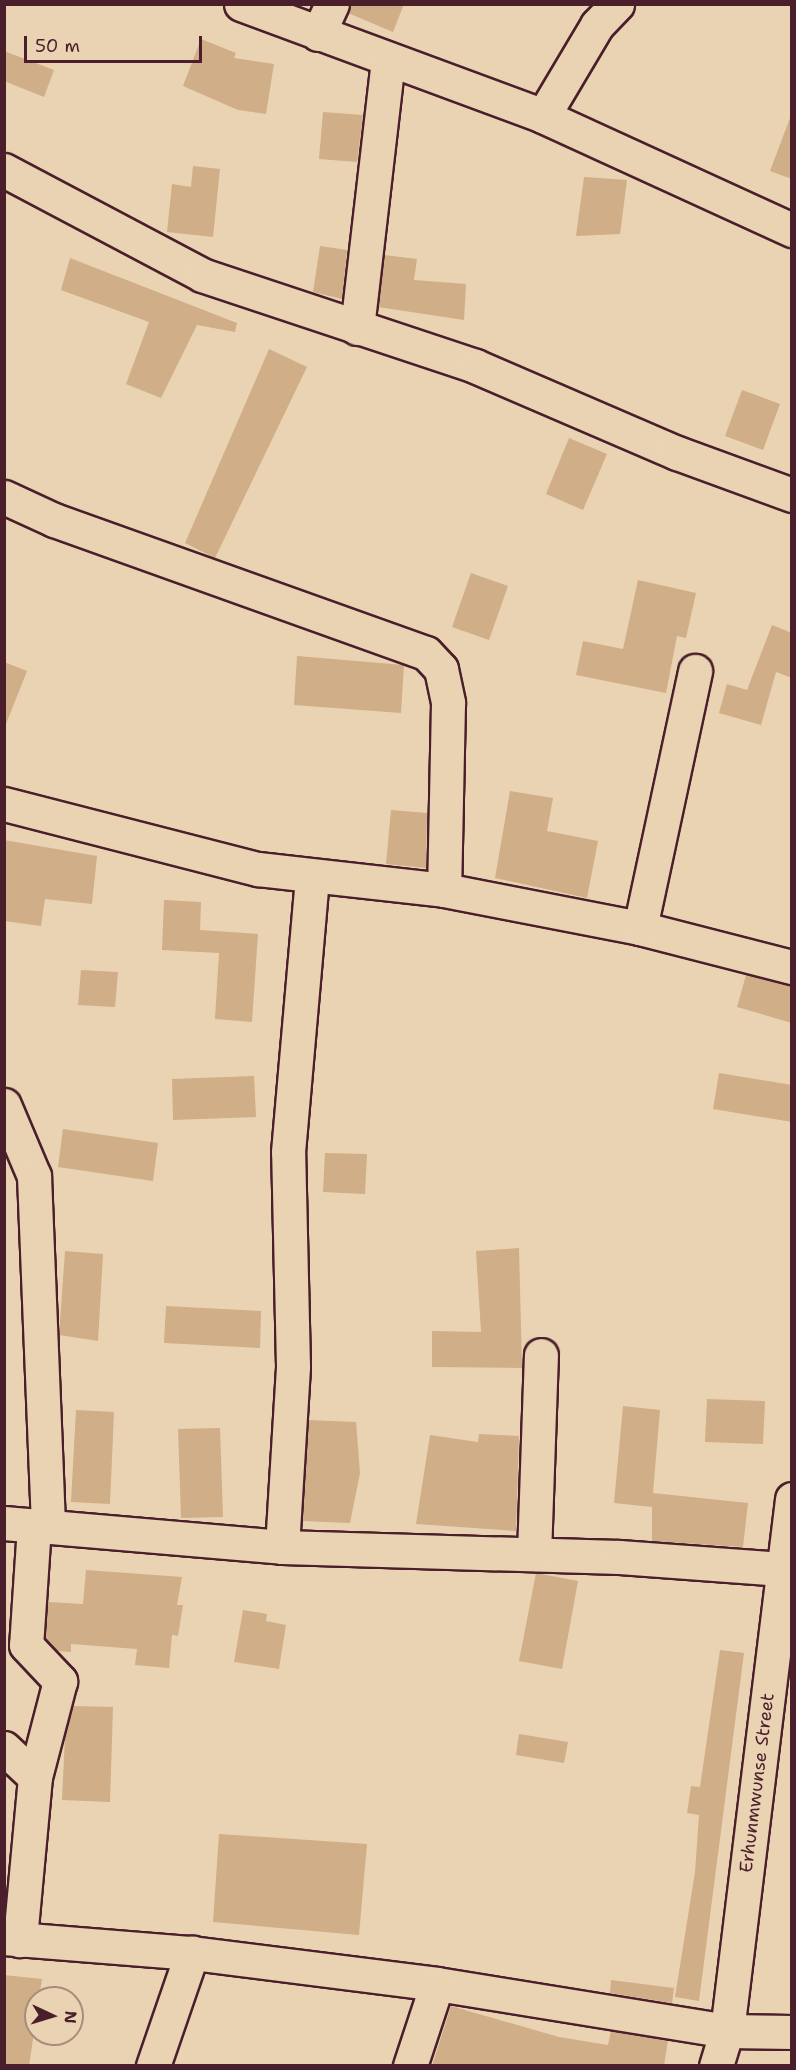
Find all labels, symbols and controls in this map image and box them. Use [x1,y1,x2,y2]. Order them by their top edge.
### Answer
scale bar [27,24,206,62]
text: 50 m [35,34,80,58]
street label: Erhunmwunse Street [735,1692,779,1874]
north arrow [24,1986,84,2046]
text: N [60,2010,81,2024]

